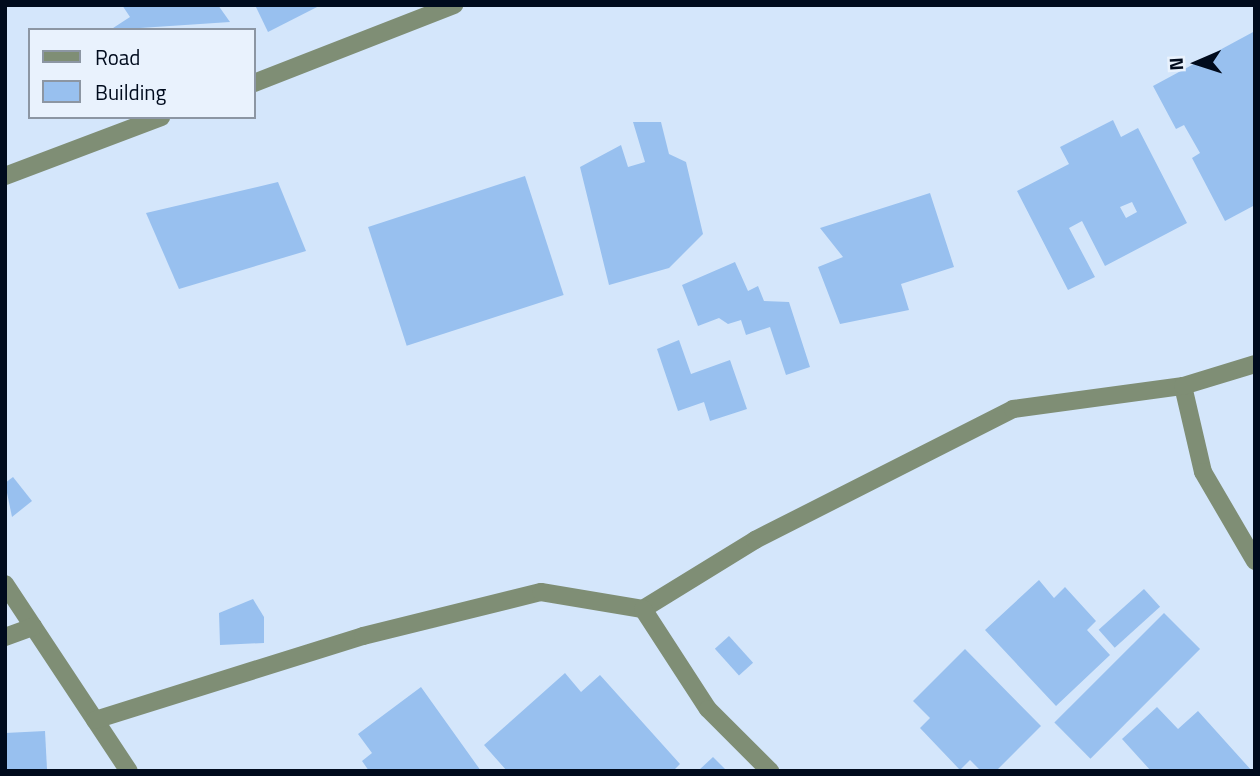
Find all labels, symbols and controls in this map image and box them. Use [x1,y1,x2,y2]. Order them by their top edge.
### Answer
legend [28,28,256,119]
north arrow [1162,28,1232,98]
text: Road [95,41,140,73]
text: N [1161,57,1190,71]
text: Building [95,76,166,108]

